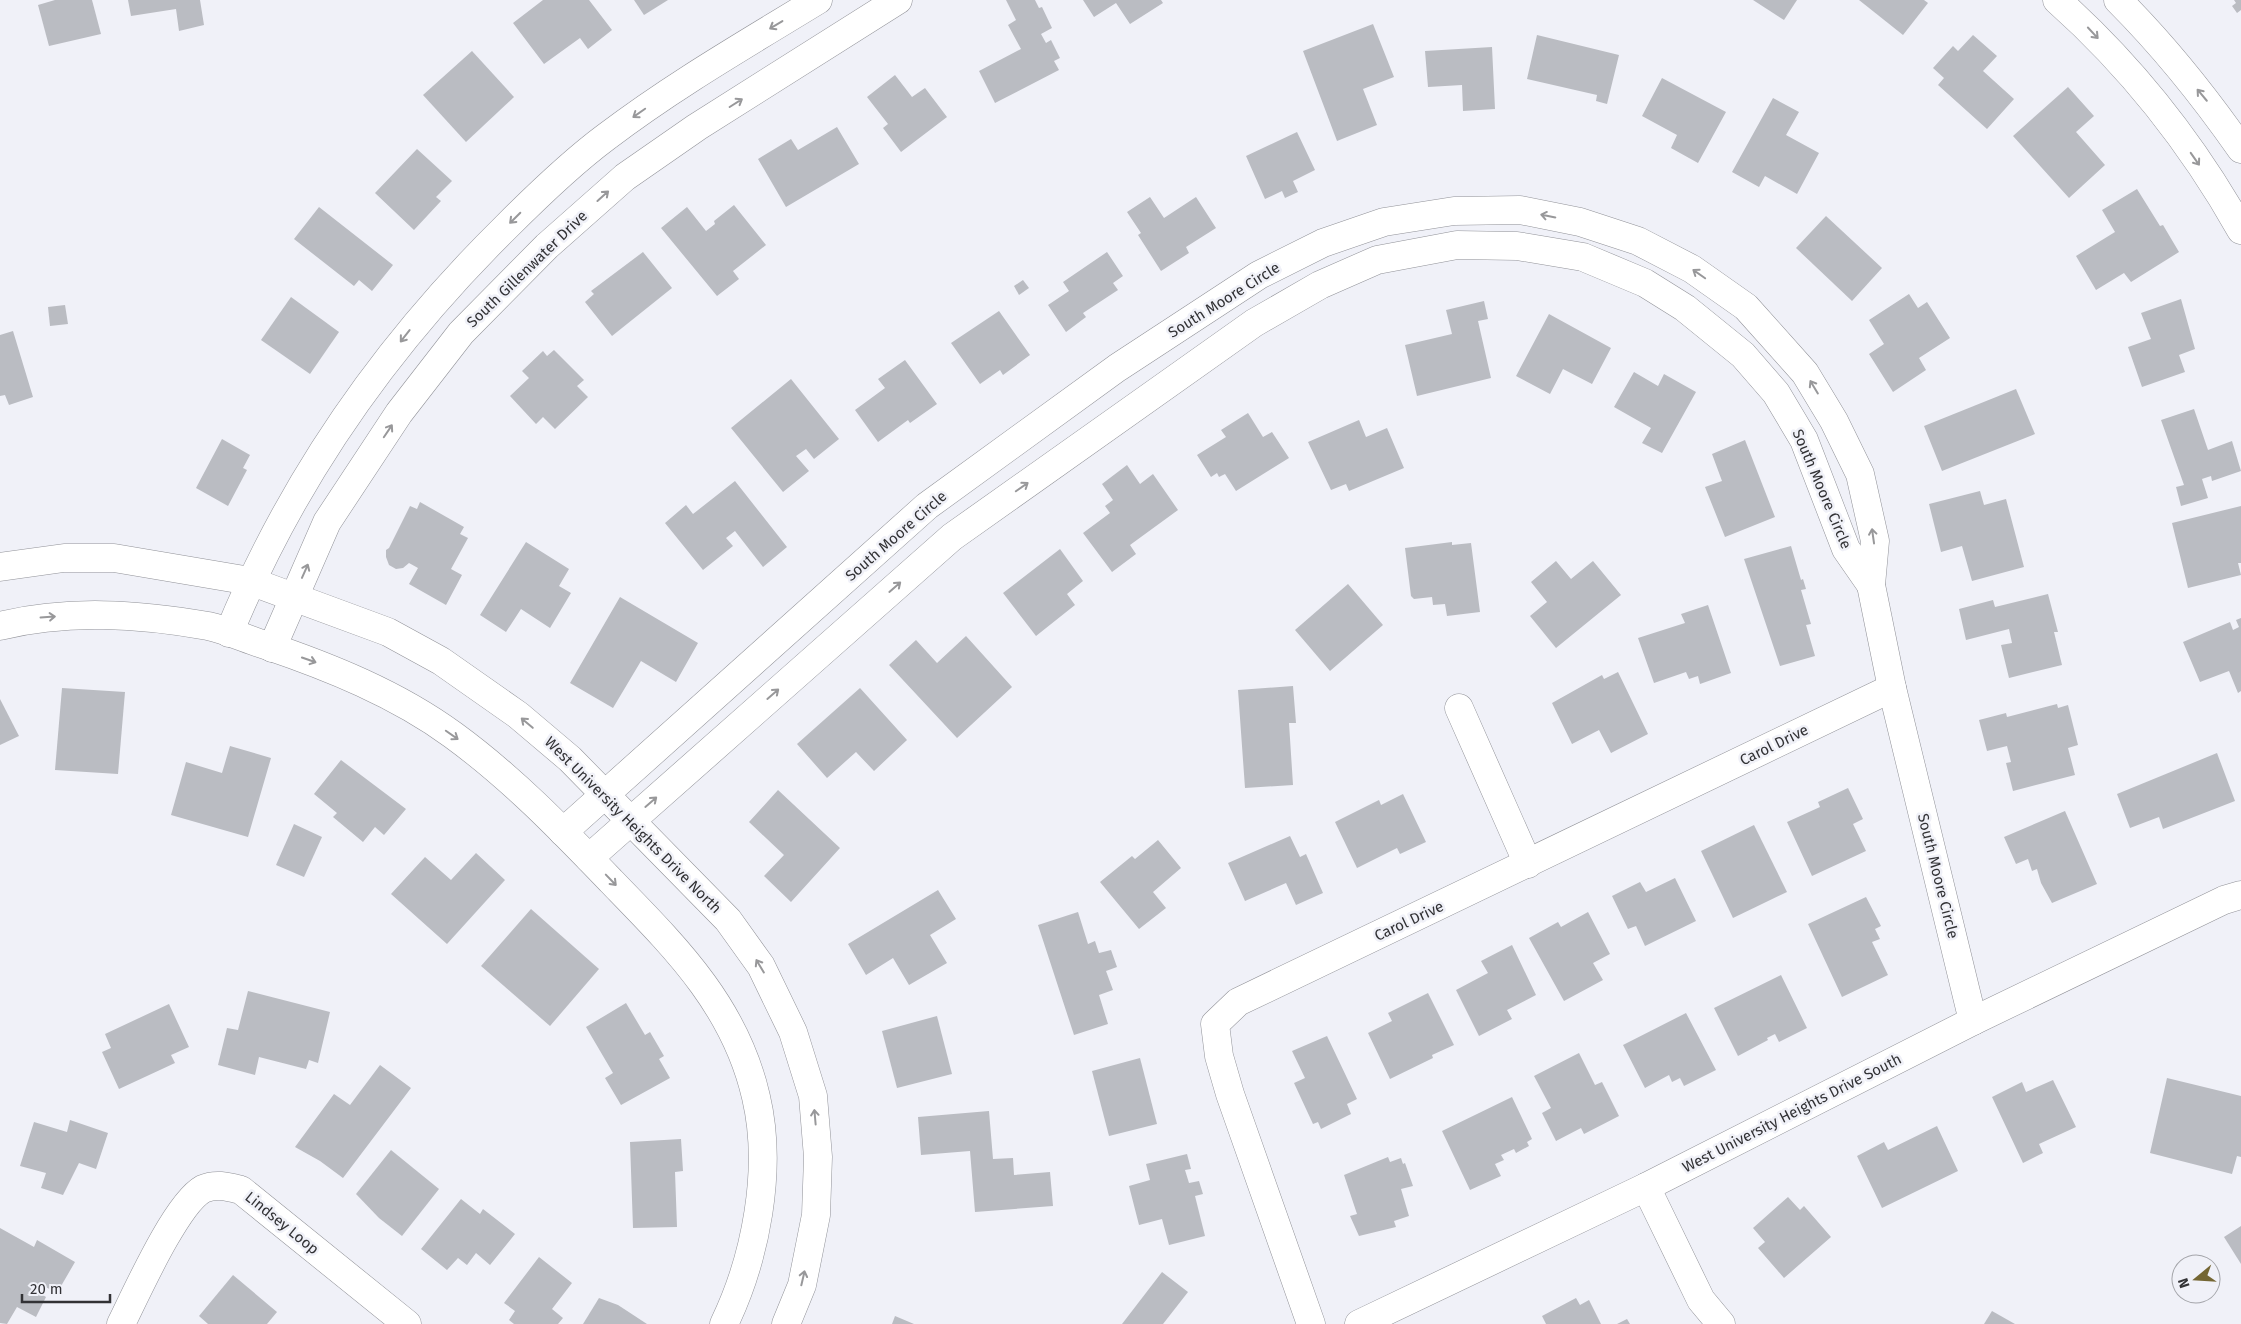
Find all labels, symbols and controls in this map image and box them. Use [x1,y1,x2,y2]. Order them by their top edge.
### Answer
one-way arrow [770,21,784,31]
one-way arrow [2087,26,2099,39]
one-way arrow [2197,89,2208,102]
one-way arrow [728,97,742,107]
one-way arrow [632,108,646,118]
one-way arrow [2190,152,2200,166]
one-way arrow [597,190,610,202]
street label: South Gillenwater Drive [463,207,591,331]
one-way arrow [1541,210,1557,220]
one-way arrow [510,211,522,223]
street label: South Moore Circle [1165,258,1283,342]
one-way arrow [1692,269,1706,279]
one-way arrow [400,330,411,343]
one-way arrow [1808,380,1818,394]
one-way arrow [382,424,393,438]
street label: South Moore Circle [1789,426,1855,552]
one-way arrow [1015,482,1029,492]
street label: South Moore Circle [842,487,950,585]
one-way arrow [1868,528,1878,544]
one-way arrow [301,564,311,579]
one-way arrow [888,581,901,593]
one-way arrow [39,612,55,621]
one-way arrow [301,656,316,665]
one-way arrow [766,689,779,700]
one-way arrow [521,717,534,729]
street label: Carol Drive [1737,721,1811,769]
one-way arrow [445,730,459,740]
street label: West University Heights Drive North [541,733,725,917]
one-way arrow [644,796,657,807]
street label: South Moore Circle [1914,812,1962,940]
one-way arrow [604,874,616,886]
street label: Carol Drive [1372,897,1446,945]
one-way arrow [754,959,764,973]
street label: West University Heights Drive South [1679,1050,1905,1176]
one-way arrow [810,1110,820,1126]
street label: Lindsey Loop [242,1188,322,1258]
north arrow [2171,1254,2221,1304]
one-way arrow [799,1271,808,1287]
scale bar [22,1272,110,1304]
text: N [2175,1276,2194,1290]
text: 20 m [30,1280,63,1298]

